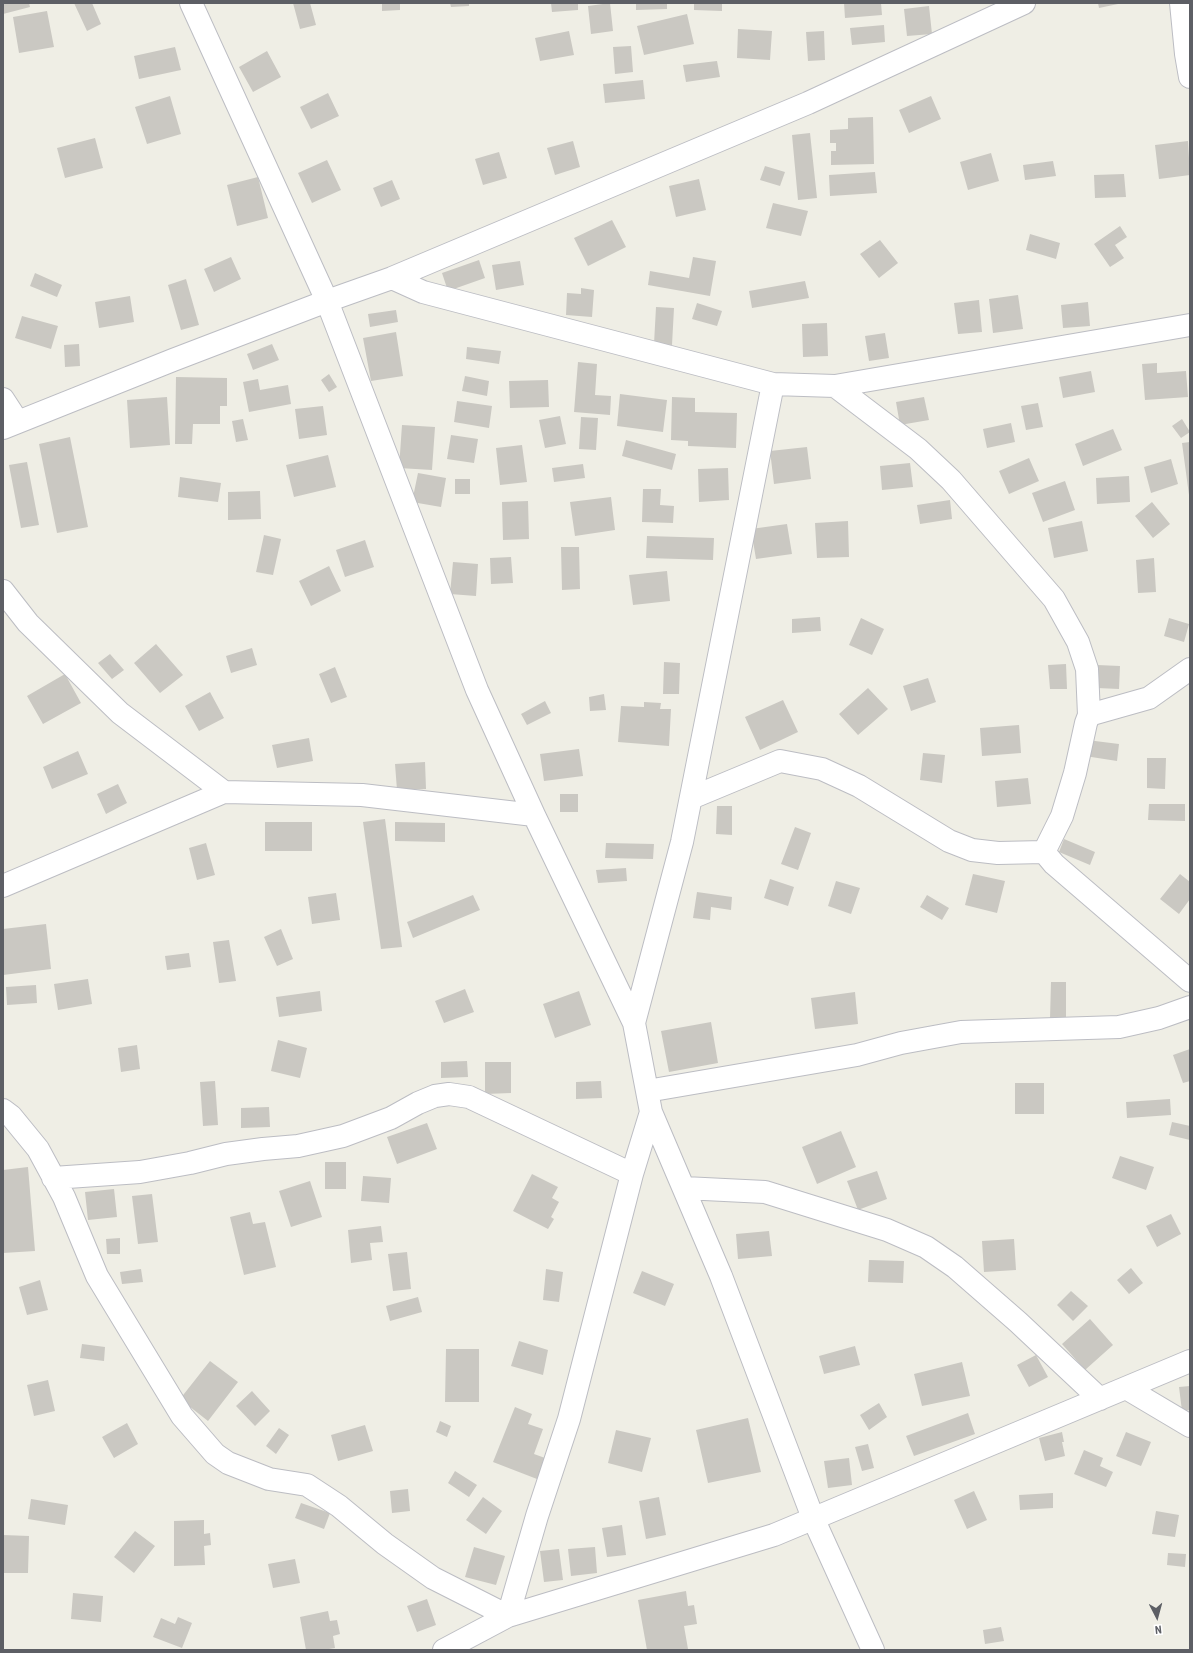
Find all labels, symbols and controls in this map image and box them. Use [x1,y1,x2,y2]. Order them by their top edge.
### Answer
north arrow [1137,1597,1177,1637]
text: N [1154,1623,1162,1636]

